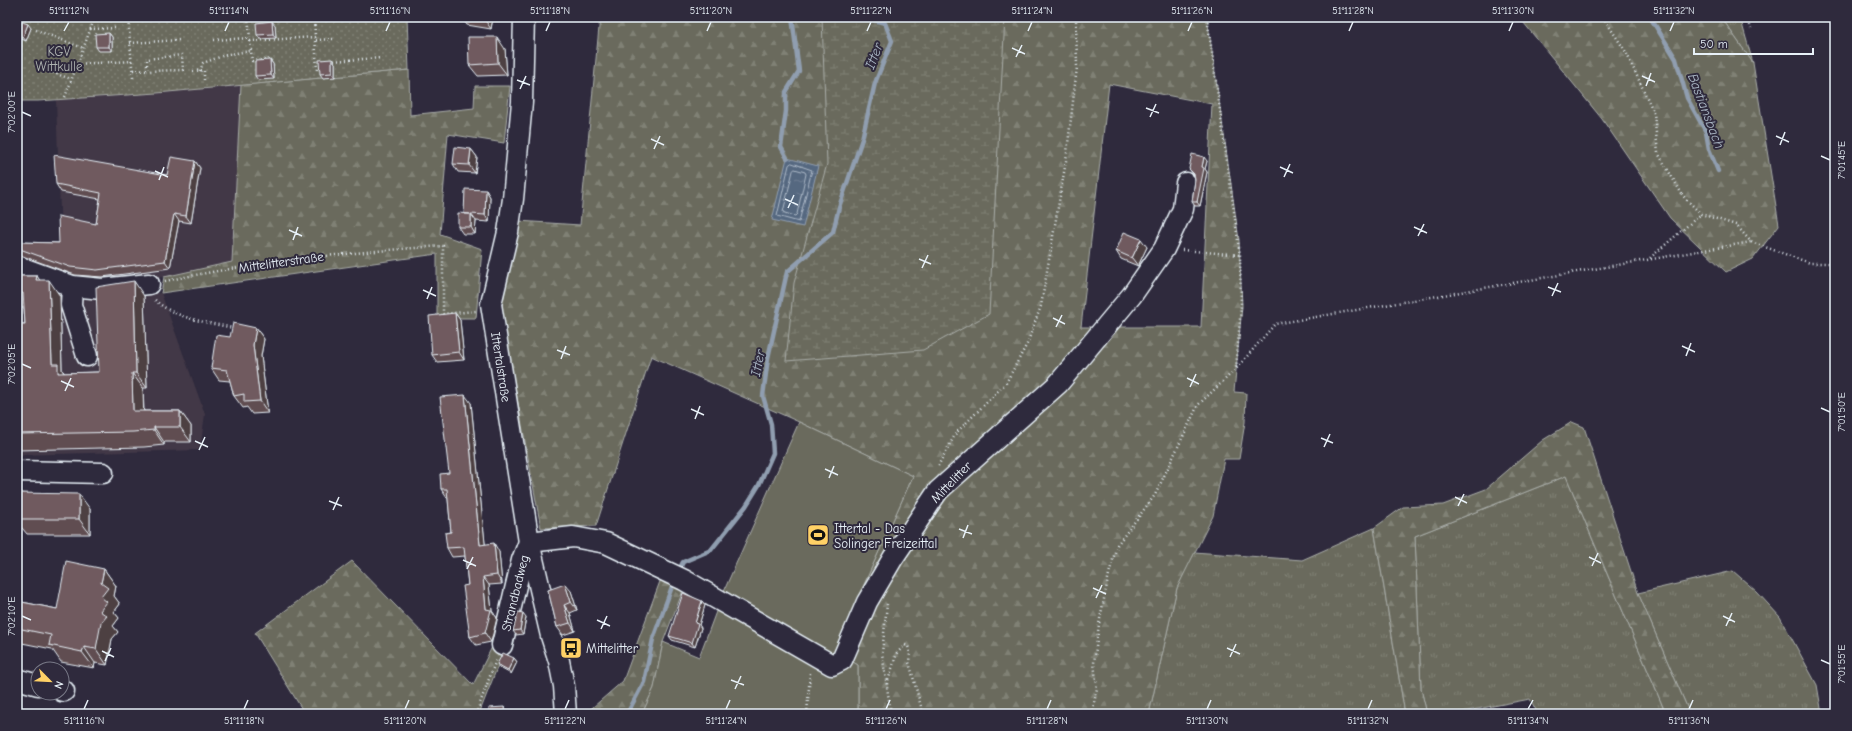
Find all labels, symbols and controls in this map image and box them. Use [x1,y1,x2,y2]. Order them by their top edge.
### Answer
text: 51°11'12"N [49,5,89,17]
text: 51°11'14"N [209,5,249,17]
text: 51°11'16"N [370,5,410,17]
text: 51°11'18"N [530,5,570,17]
text: 51°11'20"N [690,5,732,17]
text: 51°11'22"N [850,5,892,17]
text: 51°11'24"N [1011,5,1053,17]
text: 51°11'26"N [1171,5,1213,17]
text: 51°11'28"N [1332,5,1374,17]
text: 51°11'30"N [1492,5,1534,17]
text: 51°11'32"N [1653,5,1695,17]
scale bar [1694,30,1813,56]
text: 50 m [1700,37,1728,51]
water label: Itter [861,39,887,72]
park label: KGV Wittkulle [36,44,83,74]
water label: Bastiansbach [1684,71,1728,151]
text: 7°02'00"E [6,91,18,133]
text: 7°01'45"E [1836,141,1848,179]
street label: Mittelitterstraße [237,249,325,275]
street label: Ittertalstraße [488,331,514,404]
text: 7°02'05"E [6,344,18,384]
water label: Itter [747,347,769,379]
text: 7°01'50"E [1836,392,1848,432]
street label: Mittelitter [928,458,975,506]
place label: Ittertal - Das Solinger Freizeittal [834,521,937,551]
sports icon: Ittertal - Das Solinger Freizeittal [805,522,831,548]
street label: Strandbadweg [498,553,532,633]
text: 7°02'10"E [6,596,18,636]
bus stop icon: Mittelitter [558,635,584,661]
place label: Mittelitter [586,641,639,656]
text: 7°01'55"E [1836,645,1848,683]
north arrow [30,661,70,701]
text: N [51,679,66,691]
text: 51°11'16"N [64,715,104,727]
text: 51°11'18"N [224,715,264,727]
text: 51°11'20"N [384,715,426,727]
text: 51°11'22"N [544,715,586,727]
text: 51°11'24"N [705,715,747,727]
text: 51°11'26"N [865,715,907,727]
text: 51°11'28"N [1026,715,1068,727]
text: 51°11'30"N [1186,715,1228,727]
text: 51°11'32"N [1347,715,1389,727]
text: 51°11'34"N [1508,715,1548,727]
text: 51°11'36"N [1668,715,1710,727]

